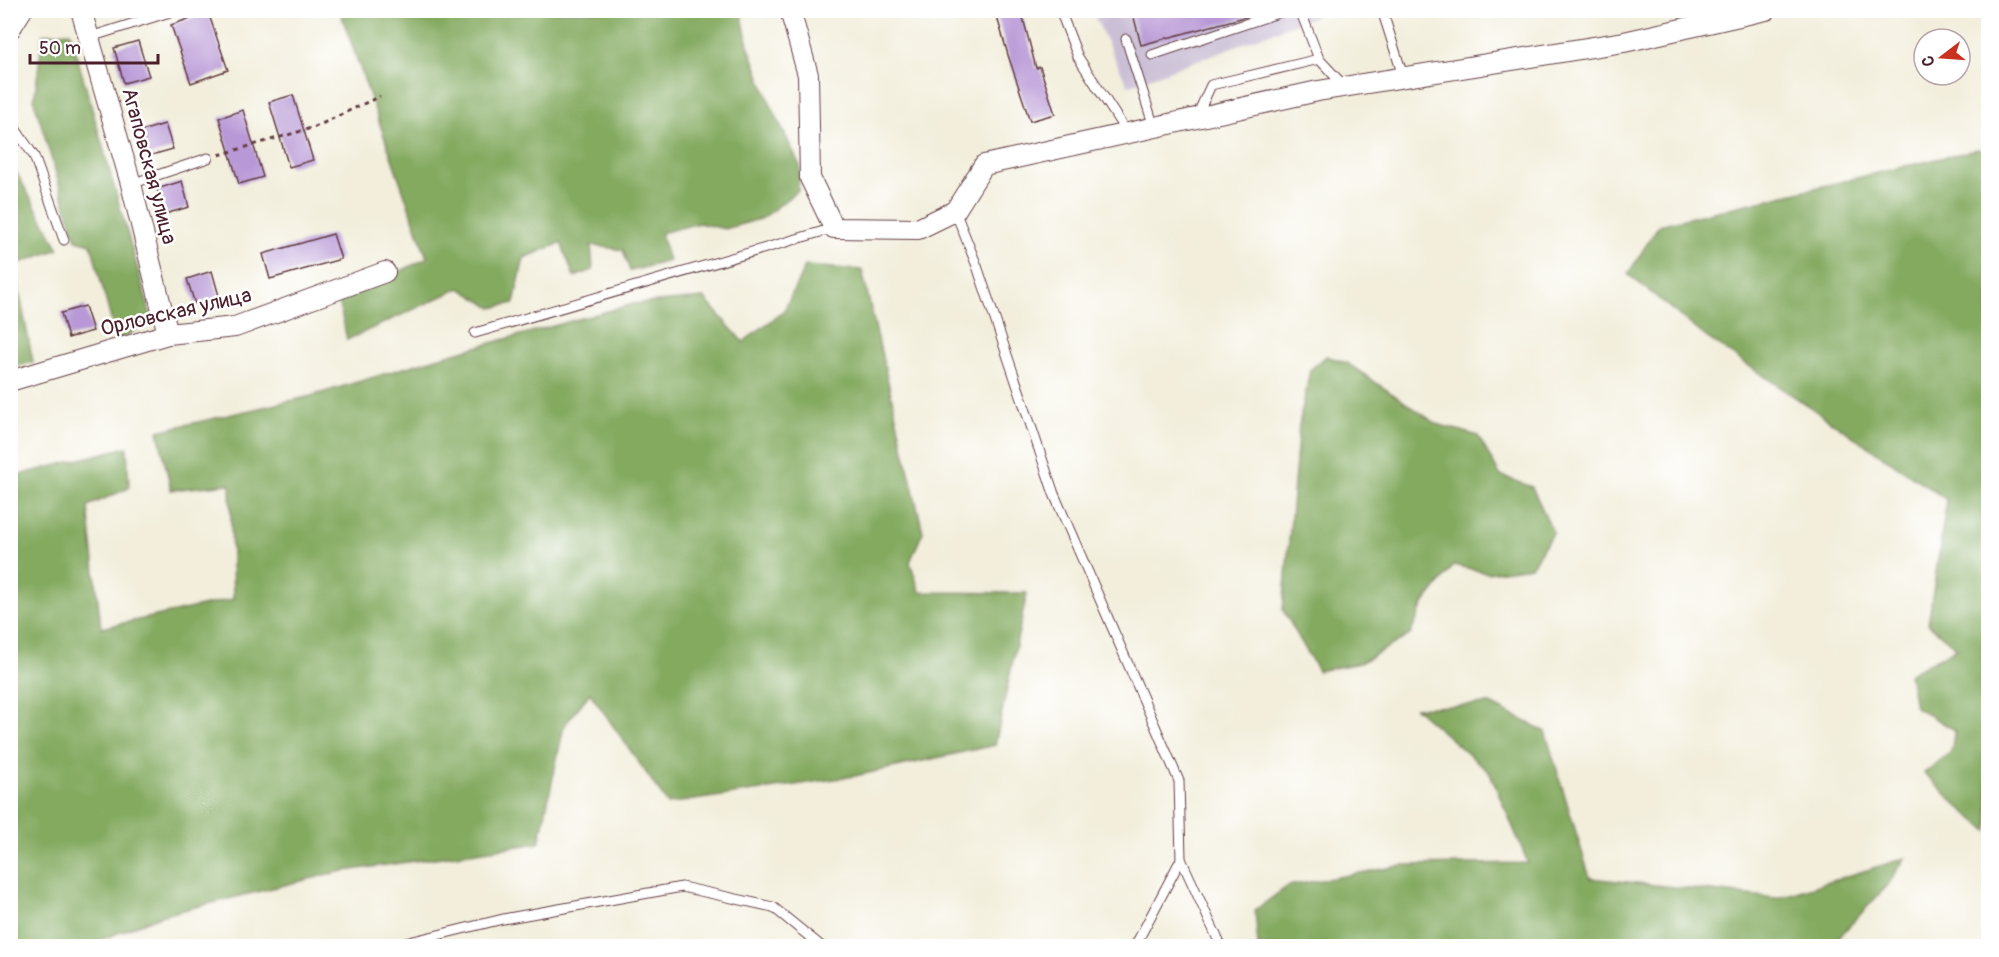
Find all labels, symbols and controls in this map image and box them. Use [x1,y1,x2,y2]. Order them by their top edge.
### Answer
scale bar [30,27,158,65]
north arrow [1912,27,1972,87]
text: 50 m [39,37,81,60]
text: С [1918,53,1940,69]
street label: Агаповская улица [115,85,183,247]
street label: Орловская улица [98,282,254,342]

